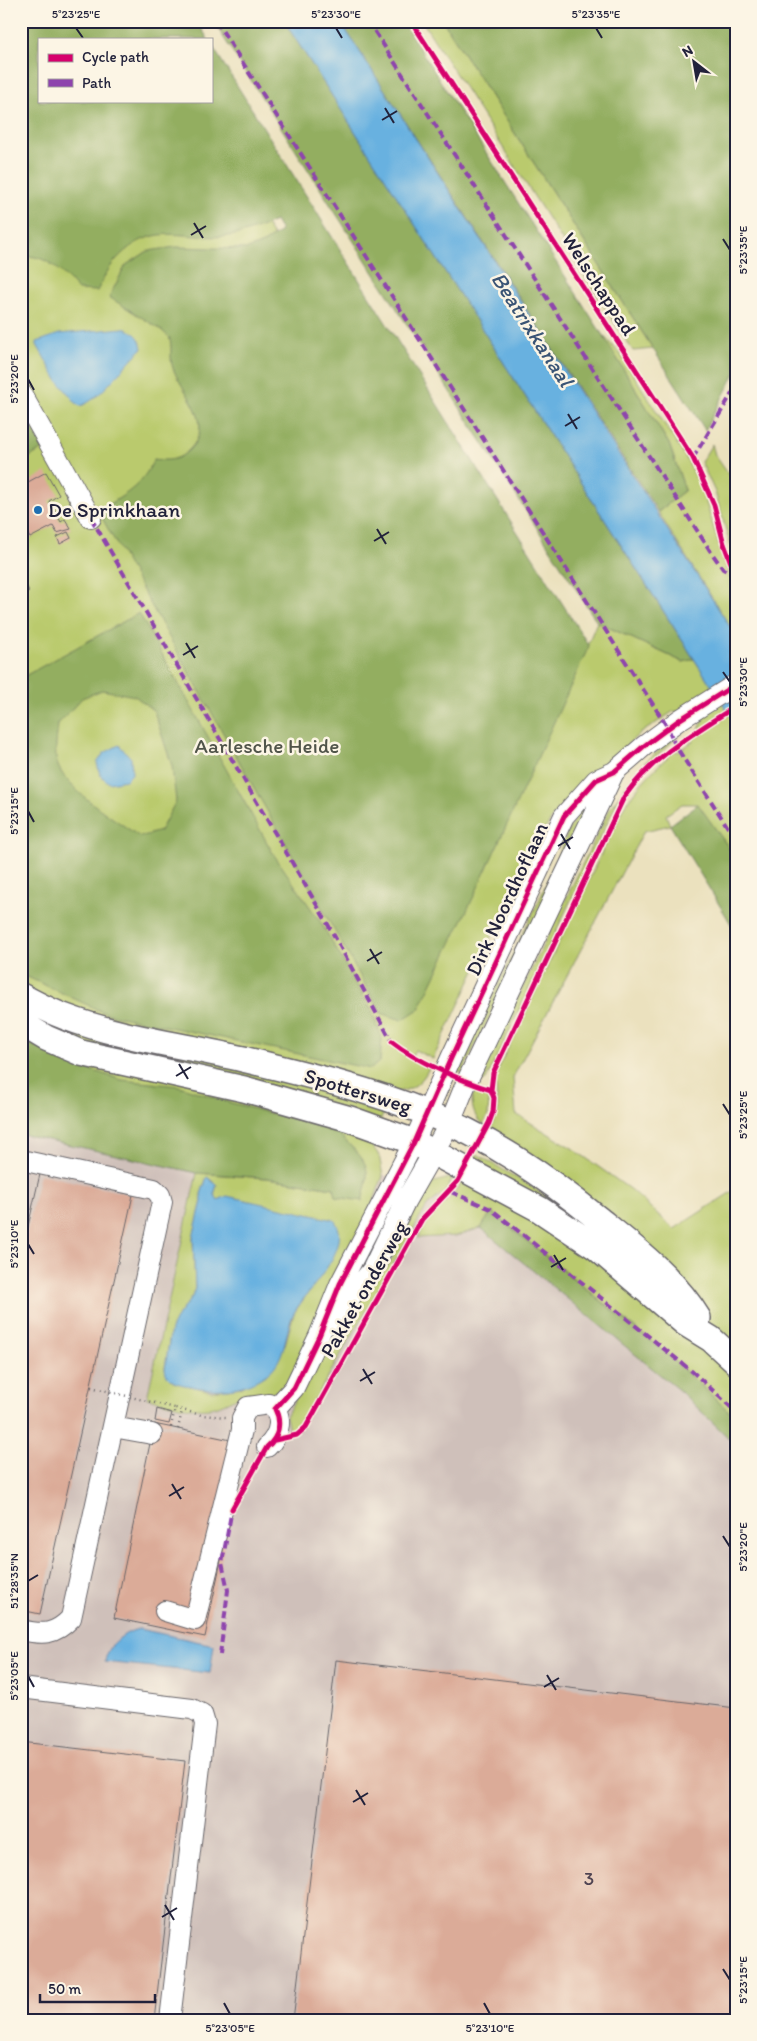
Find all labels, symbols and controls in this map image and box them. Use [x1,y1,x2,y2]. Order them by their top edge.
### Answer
text: 5°23'25"E [52,7,101,21]
text: 5°23'30"E [311,7,361,21]
text: 5°23'35"E [572,7,621,21]
legend [38,38,212,102]
north arrow [670,38,720,88]
text: N [679,42,696,61]
text: Cycle path [82,48,149,66]
text: Path [82,74,111,92]
text: 5°23'35"E [736,225,750,274]
street label: Welschappad [557,227,642,340]
water label: Beatrixkanaal [485,267,581,393]
text: 5°23'20"E [7,354,21,404]
place label: De Sprinkhaan [48,497,180,522]
marker: De Sprinkhaan [32,504,44,516]
text: 5°23'30"E [736,657,750,707]
park label: Aarlesche Heide [195,733,339,758]
text: 5°23'15"E [7,787,21,835]
street label: Dirk Noordhoflaan [460,818,553,979]
street label: Spottersweg [301,1062,415,1119]
text: 5°23'25"E [736,1090,750,1139]
street label: Pakket onderweg [314,1216,413,1361]
text: 5°23'10"E [7,1219,21,1268]
text: 5°23'20"E [736,1522,750,1572]
text: 51°28'35"N [7,1553,21,1609]
text: 5°23'05"E [7,1651,21,1701]
house number: 3 [584,1867,594,1890]
text: 5°23'15"E [736,1956,750,2004]
scale bar [40,1971,155,2003]
text: 50 m [48,1980,81,1998]
text: 5°23'05"E [205,2021,255,2035]
text: 5°23'10"E [466,2021,515,2035]

